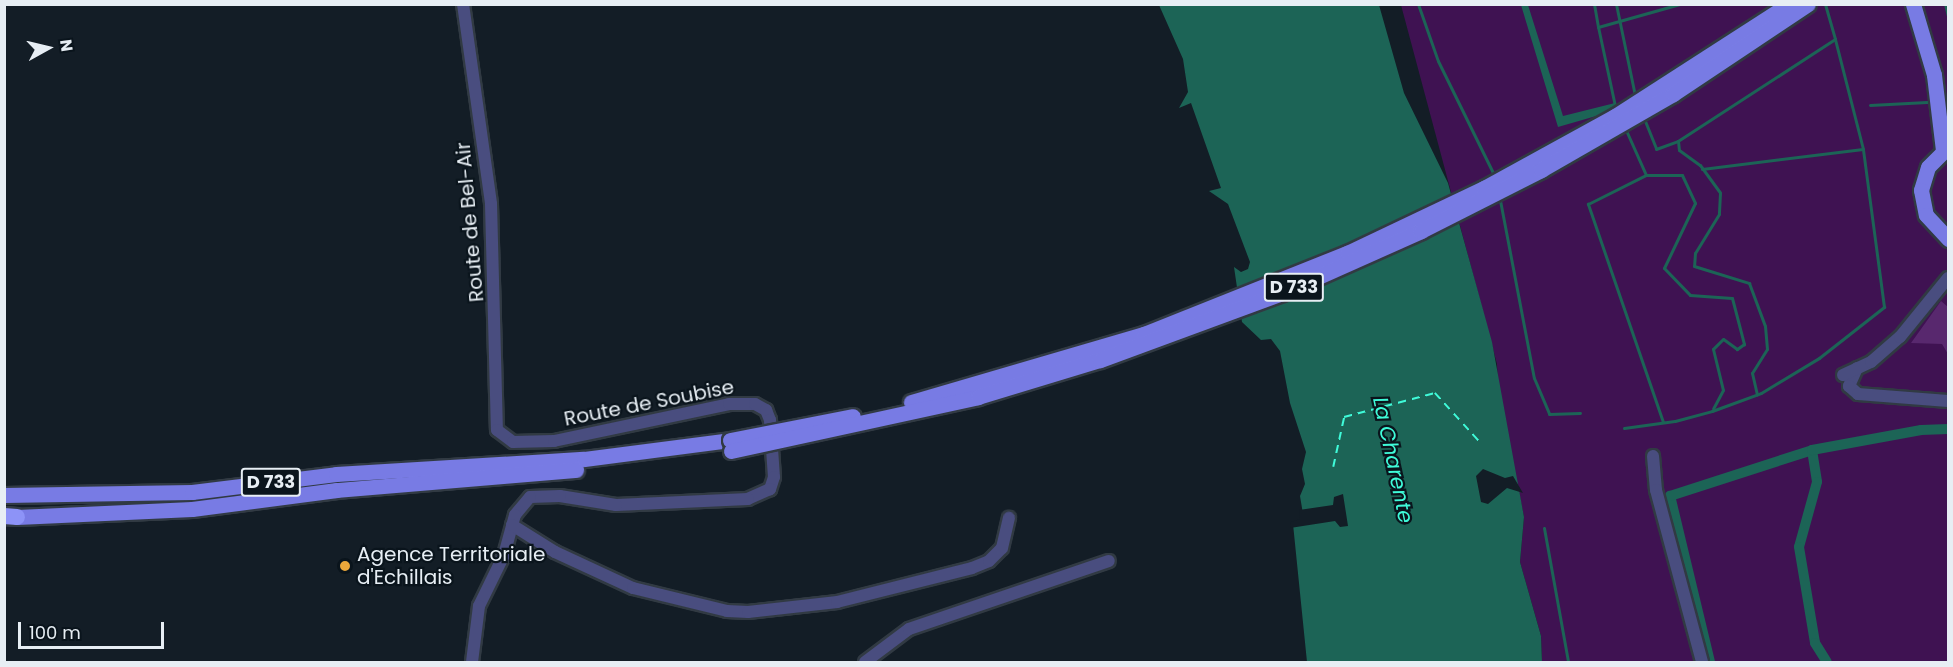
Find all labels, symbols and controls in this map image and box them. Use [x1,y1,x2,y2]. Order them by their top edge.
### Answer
north arrow [18,18,78,78]
text: N [54,38,79,53]
street label: Route de Bel-Air [451,141,489,303]
road number: D 733 [1262,272,1326,302]
street label: Route de Soubise [562,375,736,431]
water label: La Charente [1367,395,1419,525]
road number: D 733 [240,467,302,497]
place label: Agence Territoriale d'Echillais [357,542,545,589]
marker: Agence Territoriale d'Echillais [338,559,352,573]
scale bar [21,610,166,648]
text: 100 m [29,620,81,645]

